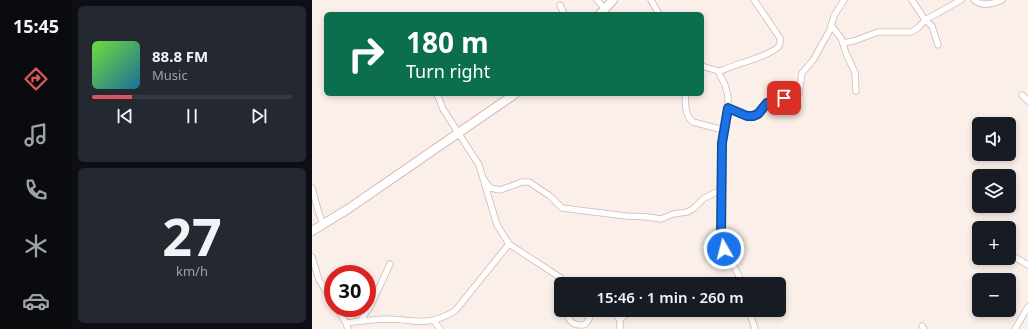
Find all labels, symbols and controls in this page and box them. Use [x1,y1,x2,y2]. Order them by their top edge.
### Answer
text: 15:45 [13,14,59,38]
text: 180 m [406,23,489,61]
icon: right [340,28,392,80]
text: 88.8 FM [152,46,208,66]
text: Turn right [406,59,490,83]
icon: directions [22,65,50,93]
text: Music [152,66,188,84]
pin [767,81,801,115]
icon: arrive [773,87,795,109]
icon: previous [114,105,136,127]
icon: pause [181,105,203,127]
icon: next [248,105,270,127]
map controls [972,117,1016,317]
button: sound [972,117,1016,161]
icon: music [22,121,50,149]
button: layers [972,169,1016,213]
icon: phone [22,176,50,204]
text: 27 [162,200,222,271]
button: + [972,221,1016,265]
position arrow [703,228,745,270]
icon: climate [22,232,50,260]
text: km/h [176,262,208,280]
speed limit sign: 30 [324,265,376,317]
button: − [972,273,1016,317]
icon: car [22,287,50,315]
text: 15:46 · 1 min · 260 m [596,287,744,307]

